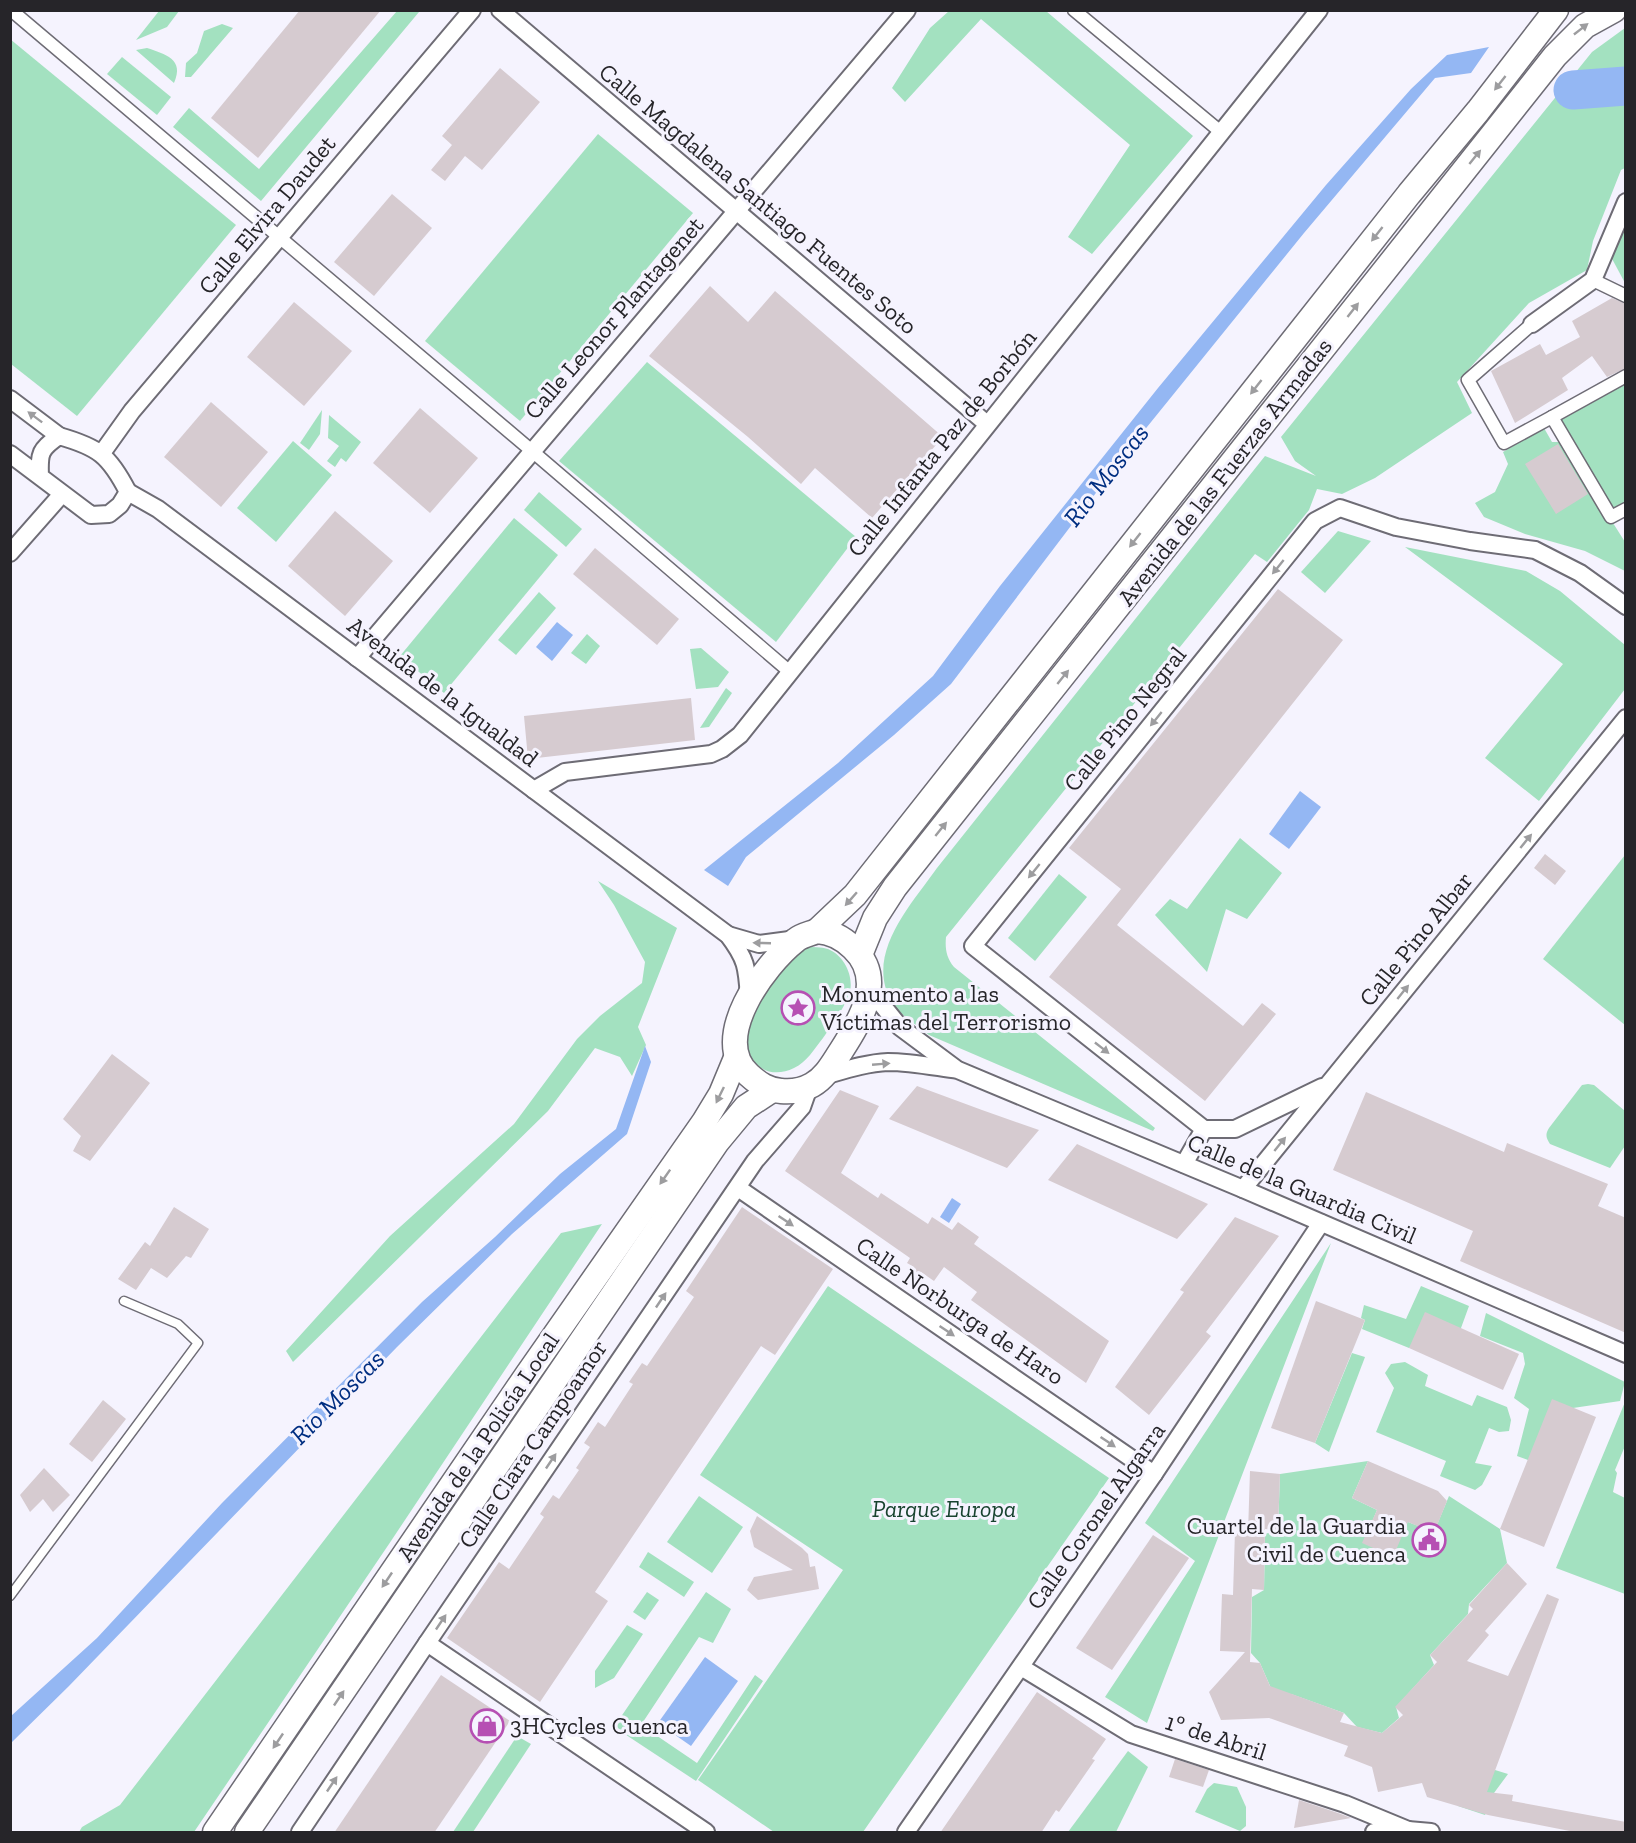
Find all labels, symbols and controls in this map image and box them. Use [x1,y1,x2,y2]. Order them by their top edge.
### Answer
one-way arrow [1574,24,1589,36]
street label: Calle Magdalena Santiago Fuentes Soto [593,57,923,340]
one-way arrow [1494,75,1507,91]
street label: Calle Elvira Daudet [192,129,341,300]
one-way arrow [1468,149,1481,165]
street label: Calle Leonor Plantagenet [518,210,710,425]
one-way arrow [1372,227,1384,242]
one-way arrow [1347,302,1359,317]
street label: Calle Infanta Paz de Borbón [841,323,1043,562]
street label: Avenida de las Fuerzas Armadas [1111,332,1338,611]
one-way arrow [1251,380,1263,395]
one-way arrow [27,412,42,424]
water label: Rio Moscas [1056,418,1156,532]
one-way arrow [1130,533,1142,548]
one-way arrow [1273,559,1285,574]
street label: Avenida de la Igualdad [342,610,544,773]
street label: Calle Pino Negral [1057,640,1192,797]
one-way arrow [1056,669,1069,684]
one-way arrow [1151,711,1163,726]
one-way arrow [935,821,948,837]
one-way arrow [1519,834,1532,849]
one-way arrow [1029,863,1041,878]
street label: Calle Pino Albar [1353,866,1479,1012]
one-way arrow [845,891,858,906]
one-way arrow [752,938,771,948]
place label: Monumento a las Víctimas del Terrorismo [820,979,1071,1036]
one-way arrow [1396,985,1409,1000]
place icon: Monumento a las Víctimas del Terrorismo [780,990,816,1026]
one-way arrow [1094,1041,1109,1053]
one-way arrow [872,1059,891,1069]
one-way arrow [715,1086,725,1104]
street label: Calle de la Guardia Civil [1183,1127,1421,1250]
one-way arrow [1274,1136,1287,1152]
one-way arrow [659,1169,671,1185]
one-way arrow [778,1215,794,1226]
street label: Calle Norburga de Haro [851,1230,1070,1391]
one-way arrow [655,1292,667,1308]
one-way arrow [938,1326,955,1337]
street label: Avenida de la Policía Local [390,1327,565,1567]
street label: Calle Clara Campoamor [452,1334,613,1553]
water label: Rio Moscas [283,1343,391,1451]
street label: Calle Coronel Algarra [1020,1416,1171,1615]
one-way arrow [1099,1436,1115,1448]
one-way arrow [545,1453,557,1469]
park label: Parque Europa [872,1494,1016,1523]
place label: Cuartel de la Guardia Civil de Cuenca [1187,1511,1406,1568]
public building icon: Cuartel de la Guardia Civil de Cuenca [1411,1522,1447,1558]
one-way arrow [381,1571,393,1587]
one-way arrow [435,1614,447,1630]
one-way arrow [333,1690,345,1706]
street label: 1º de Abril [1162,1707,1270,1766]
shop icon: 3HCycles Cuenca [469,1708,505,1744]
place label: 3HCycles Cuenca [510,1711,689,1740]
one-way arrow [272,1733,283,1749]
one-way arrow [327,1776,338,1792]

